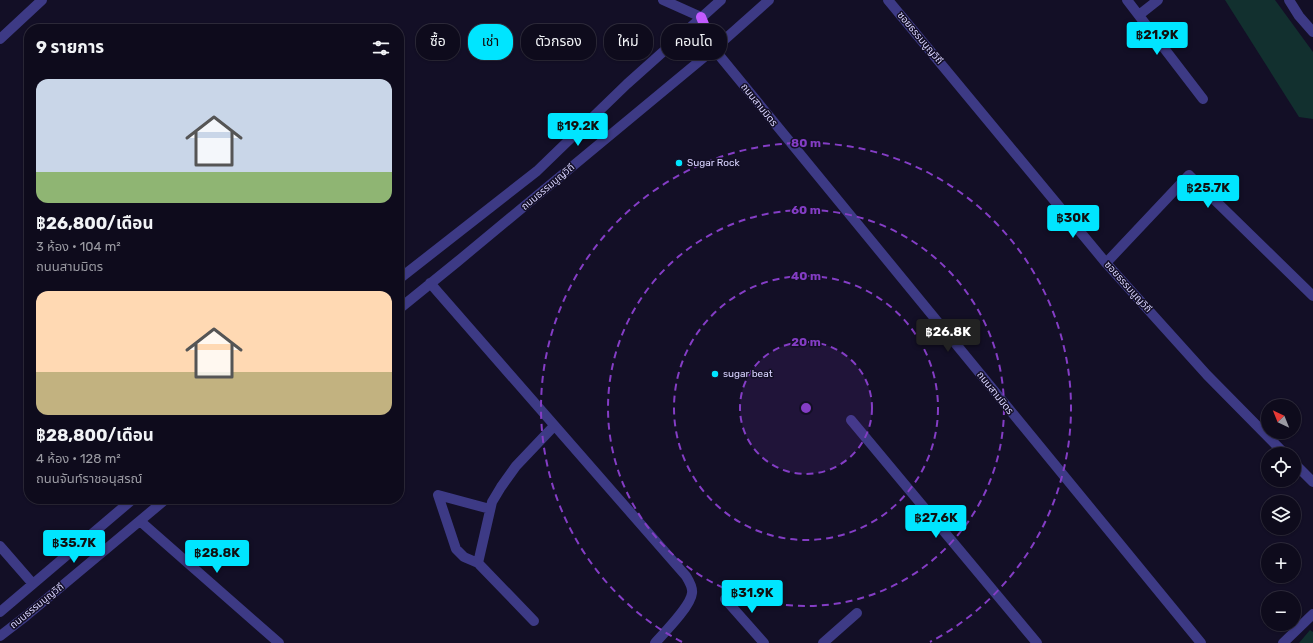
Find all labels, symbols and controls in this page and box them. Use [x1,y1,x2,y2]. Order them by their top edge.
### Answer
street label: ซอยธรรมนูญวิถี [895,9,945,67]
pin: ฿21.9K [1124,22,1190,56]
chip: ซื้อ [416,24,460,60]
chip: เช่า [468,24,513,60]
chip: ตัวกรอง [521,24,596,60]
chip: ใหม่ [604,24,653,60]
chip: คอนโด [661,24,727,60]
text: ฿21.9K [1136,27,1178,42]
text: 9 รายการ [36,37,104,57]
icon: filters [370,37,392,59]
street label: ถนนสามมิตร [738,81,780,129]
icon: home [178,105,250,177]
pin: ฿19.2K [545,113,611,147]
text: ฿19.2K [557,118,599,133]
text: 80 m [791,136,821,150]
place label: Sugar Rock [687,157,741,169]
marker: Sugar Rock [674,158,684,168]
street label: ถนนธรรมนูญวิถี [519,161,577,213]
pin: ฿25.7K [1175,175,1241,209]
text: ฿25.7K [1186,180,1230,195]
text: 60 m [791,203,821,217]
pin: ฿30K [1049,205,1097,239]
text: ฿30K [1056,210,1090,225]
text: ฿26,800/เดือน [36,213,153,233]
text: 3 ห้อง · 104 m² [36,239,121,254]
text: ถนนสามมิตร [36,259,103,274]
street label: ซอยธรรมนูญวิถี [1102,259,1154,315]
text: 40 m [791,269,821,283]
icon: home [178,317,250,389]
pin: ฿26.8K [915,319,981,353]
text: ฿26.8K [925,324,971,339]
text: 20 m [791,335,821,349]
place label: sugar beat [723,368,773,380]
marker: sugar beat [710,369,720,379]
street label: ถนนสามมิตร [974,369,1016,417]
north arrow [1261,399,1301,439]
map controls [1261,399,1301,631]
centre of rings [799,401,813,415]
text: ฿28,800/เดือน [36,425,154,445]
button: locate [1261,447,1301,487]
text: 4 ห้อง · 128 m² [36,451,121,466]
text: ถนนจันท์ราชอนุสรณ์ [36,471,142,486]
button: layers [1261,495,1301,535]
pin: ฿27.6K [903,505,969,539]
text: ฿27.6K [914,510,958,525]
pin: ฿35.7K [41,530,107,564]
text: ฿35.7K [52,535,96,550]
pin: ฿28.8K [184,540,250,574]
button: + [1261,543,1301,583]
text: ฿28.8K [194,545,240,560]
pin: ฿31.9K [719,580,785,614]
street label: ถนนธรรมนูญวิถี [8,581,66,631]
text: ฿31.9K [731,585,773,600]
button: − [1261,591,1301,631]

